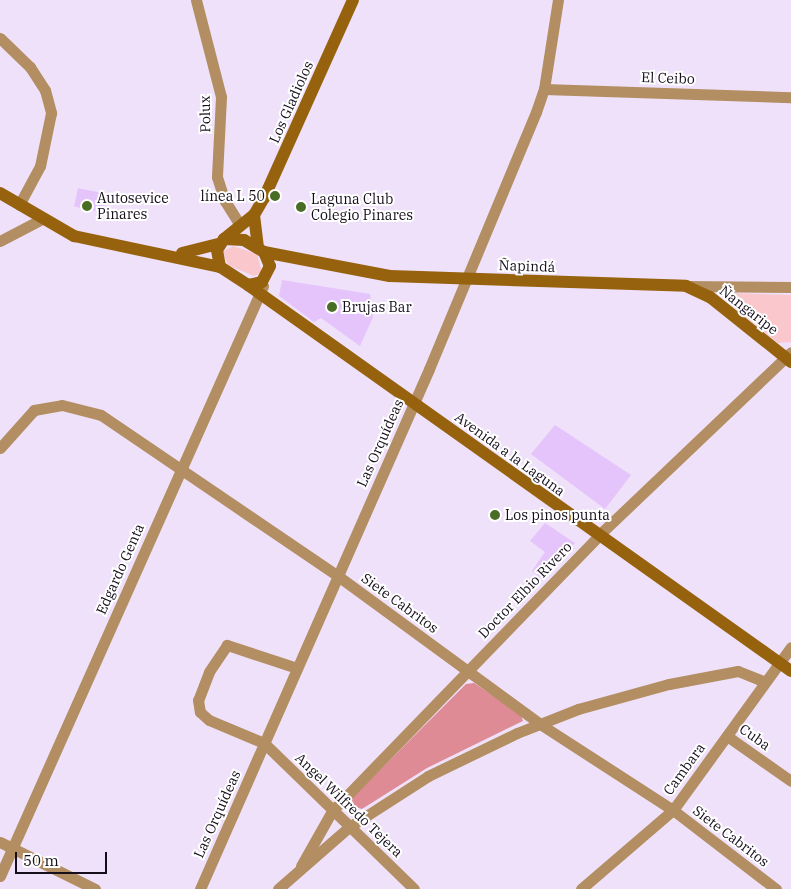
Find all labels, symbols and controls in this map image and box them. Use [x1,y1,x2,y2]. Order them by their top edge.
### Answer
street label: Los Gladiolos [265,58,317,146]
street label: El Ceibo [641,69,695,87]
street label: Polux [196,95,214,133]
place label: línea L 50 [201,188,265,204]
place label: Autosevice Pinares [97,190,169,222]
marker: línea L 50 [269,190,281,202]
place label: Laguna Club Colegio Pinares [311,191,413,223]
marker: Autosevice Pinares [81,200,93,212]
marker: Laguna Club Colegio Pinares [295,201,307,213]
street label: Ñapindá [498,257,556,275]
street label: Ñangaripe [716,282,782,338]
place label: Brujas Bar [342,299,412,315]
marker: Brujas Bar [326,301,338,313]
street label: Las Orquídeas [353,396,407,490]
street label: Avenida a la Laguna [452,409,568,499]
place label: Los pinos punta [505,507,610,523]
marker: Los pinos punta [489,509,501,521]
street label: Edgardo Genta [92,521,148,617]
street label: Doctor Elbio Rivero [475,538,575,642]
street label: Siete Cabritos [358,569,442,637]
street label: Cuba [736,720,774,754]
street label: Cambara [660,740,708,798]
street label: Angel Wilfredo Tejera [292,749,406,861]
street label: Las Orquídeas [190,767,244,861]
street label: Siete Cabritos [690,802,772,870]
scale bar [18,842,110,874]
text: 50 m [23,851,59,870]

